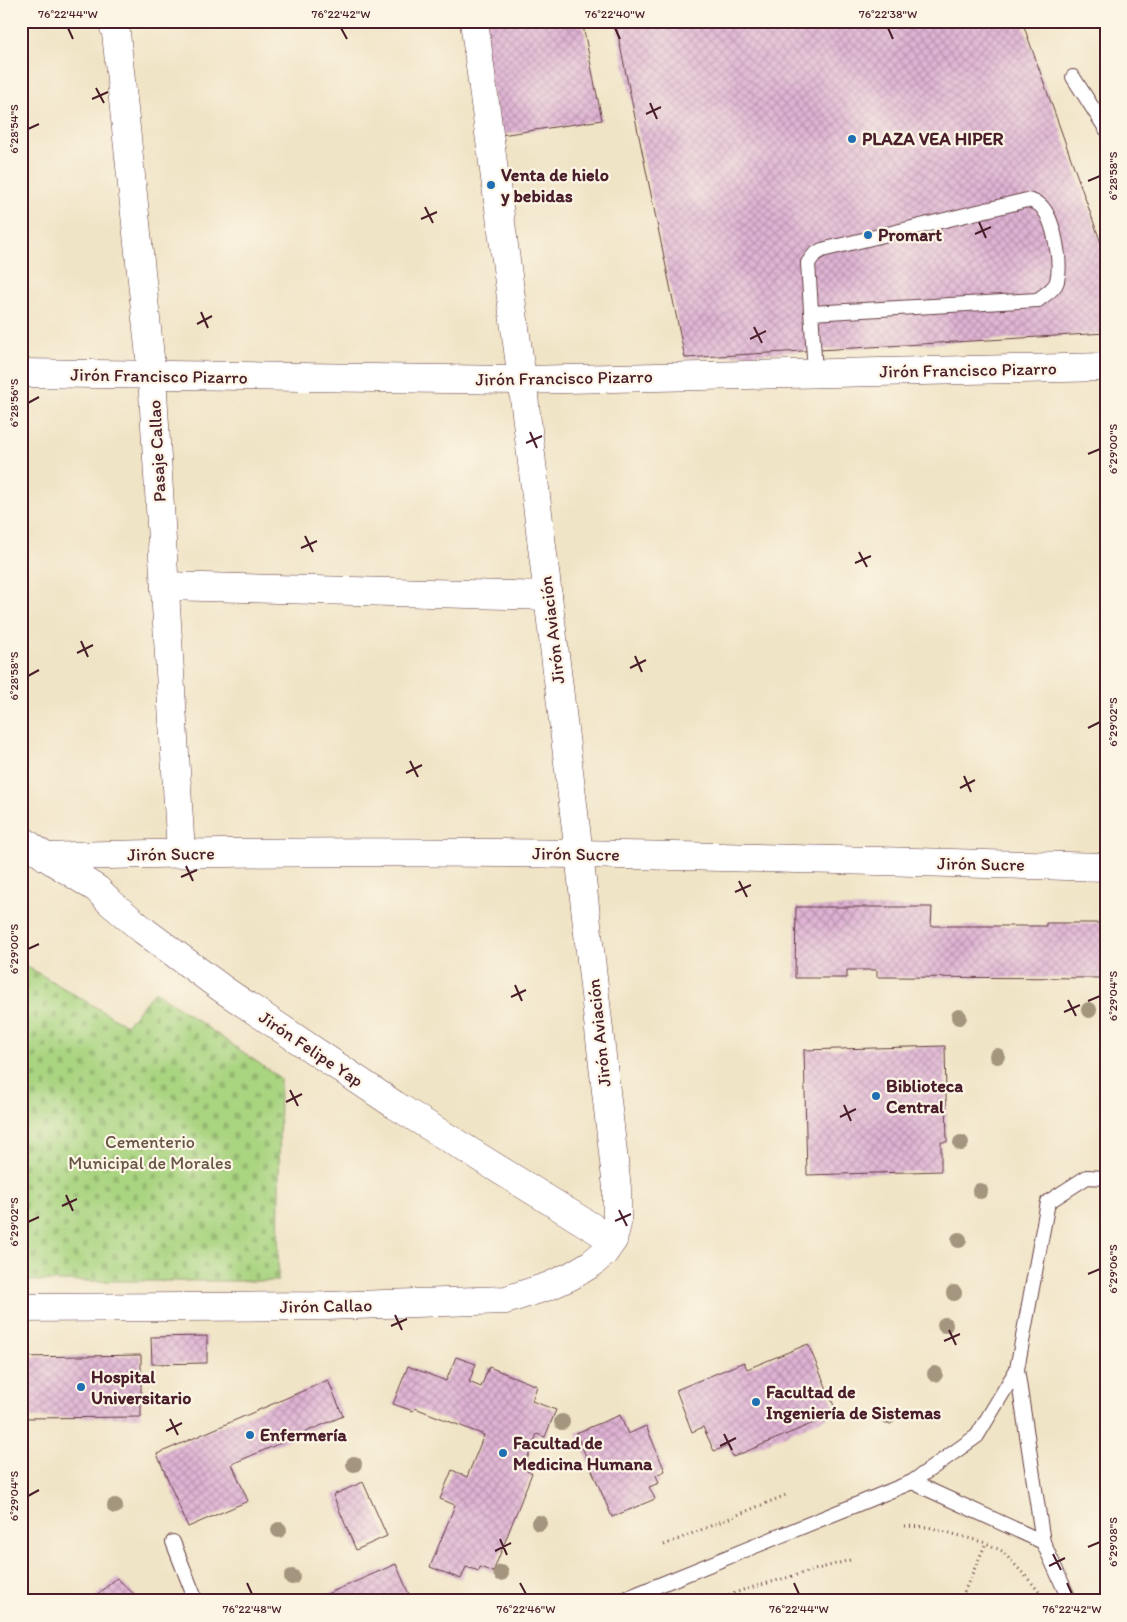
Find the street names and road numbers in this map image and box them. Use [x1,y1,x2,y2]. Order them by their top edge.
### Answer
street label: Jirón Francisco Pizarro [879,357,1057,383]
street label: Jirón Francisco Pizarro [70,363,248,389]
street label: Jirón Francisco Pizarro [475,365,653,391]
street label: Pasaje Callao [143,399,171,503]
street label: Jirón Aviación [534,574,570,685]
street label: Jirón Sucre [127,842,215,866]
street label: Jirón Sucre [532,842,620,866]
street label: Jirón Sucre [937,852,1025,876]
street label: Jirón Aviación [582,977,616,1088]
street label: Jirón Felipe Yap [255,1006,367,1092]
street label: Jirón Callao [280,1294,372,1318]

